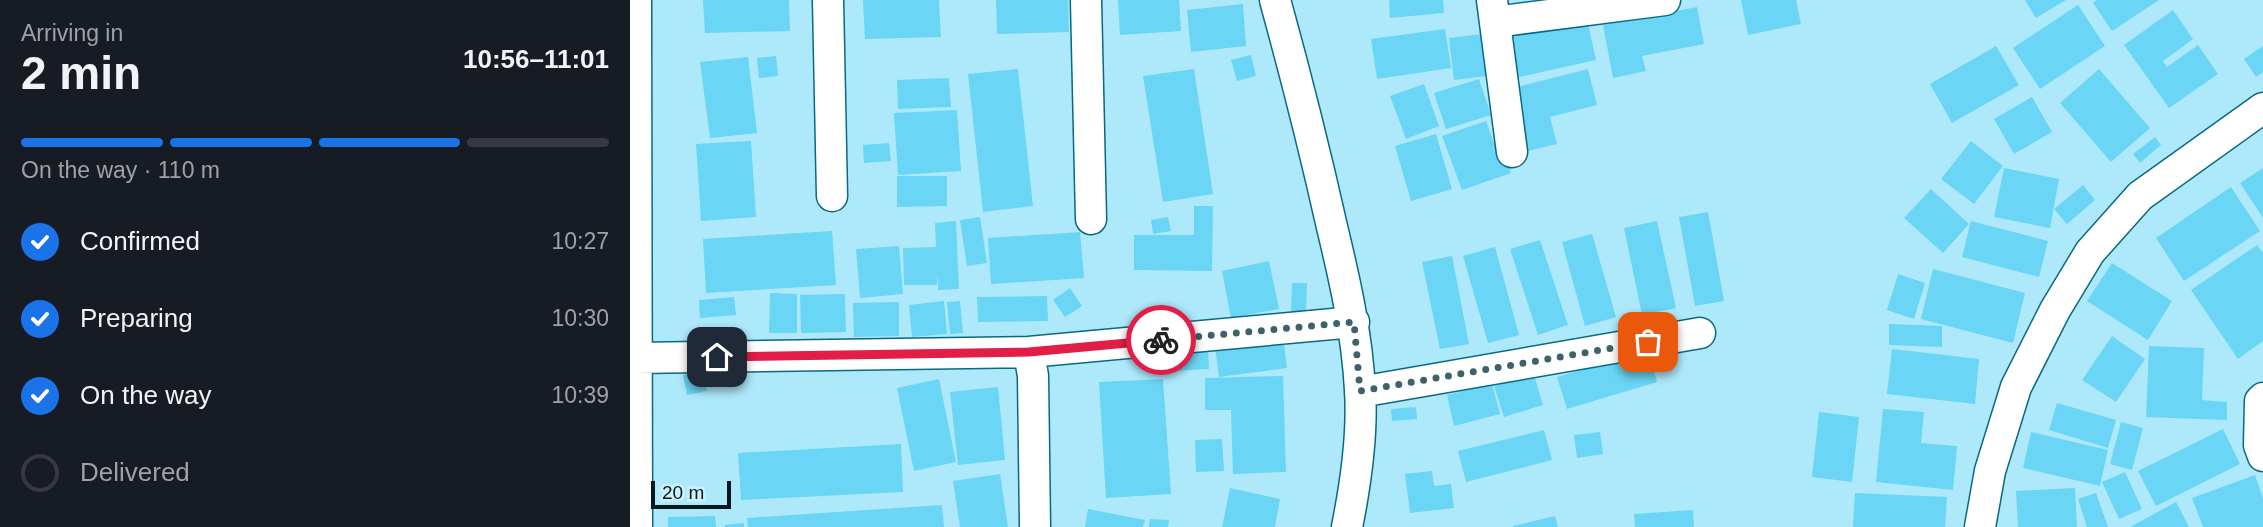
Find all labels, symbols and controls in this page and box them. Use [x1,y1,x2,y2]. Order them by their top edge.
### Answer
text: Arriving in [21,20,123,46]
text: 10:56–11:01 [463,44,609,74]
text: 2 min [21,47,141,99]
text: On the way · 110 m [21,157,220,183]
icon: check [21,223,59,261]
text: Confirmed [80,226,200,256]
text: 10:27 [551,228,609,254]
icon: check [21,300,59,338]
text: Preparing [80,303,193,333]
text: 10:30 [551,305,609,331]
courier [1126,305,1196,375]
pin [1618,312,1678,372]
icon: bike [1142,321,1180,359]
icon: bag [1629,323,1667,361]
pin [687,327,747,387]
icon: home [698,338,736,376]
icon: check [21,377,59,415]
text: On the way [80,380,212,410]
text: 10:39 [551,382,609,408]
text: Delivered [80,457,190,487]
scale bar [651,478,732,510]
text: 20 m [662,482,704,503]

